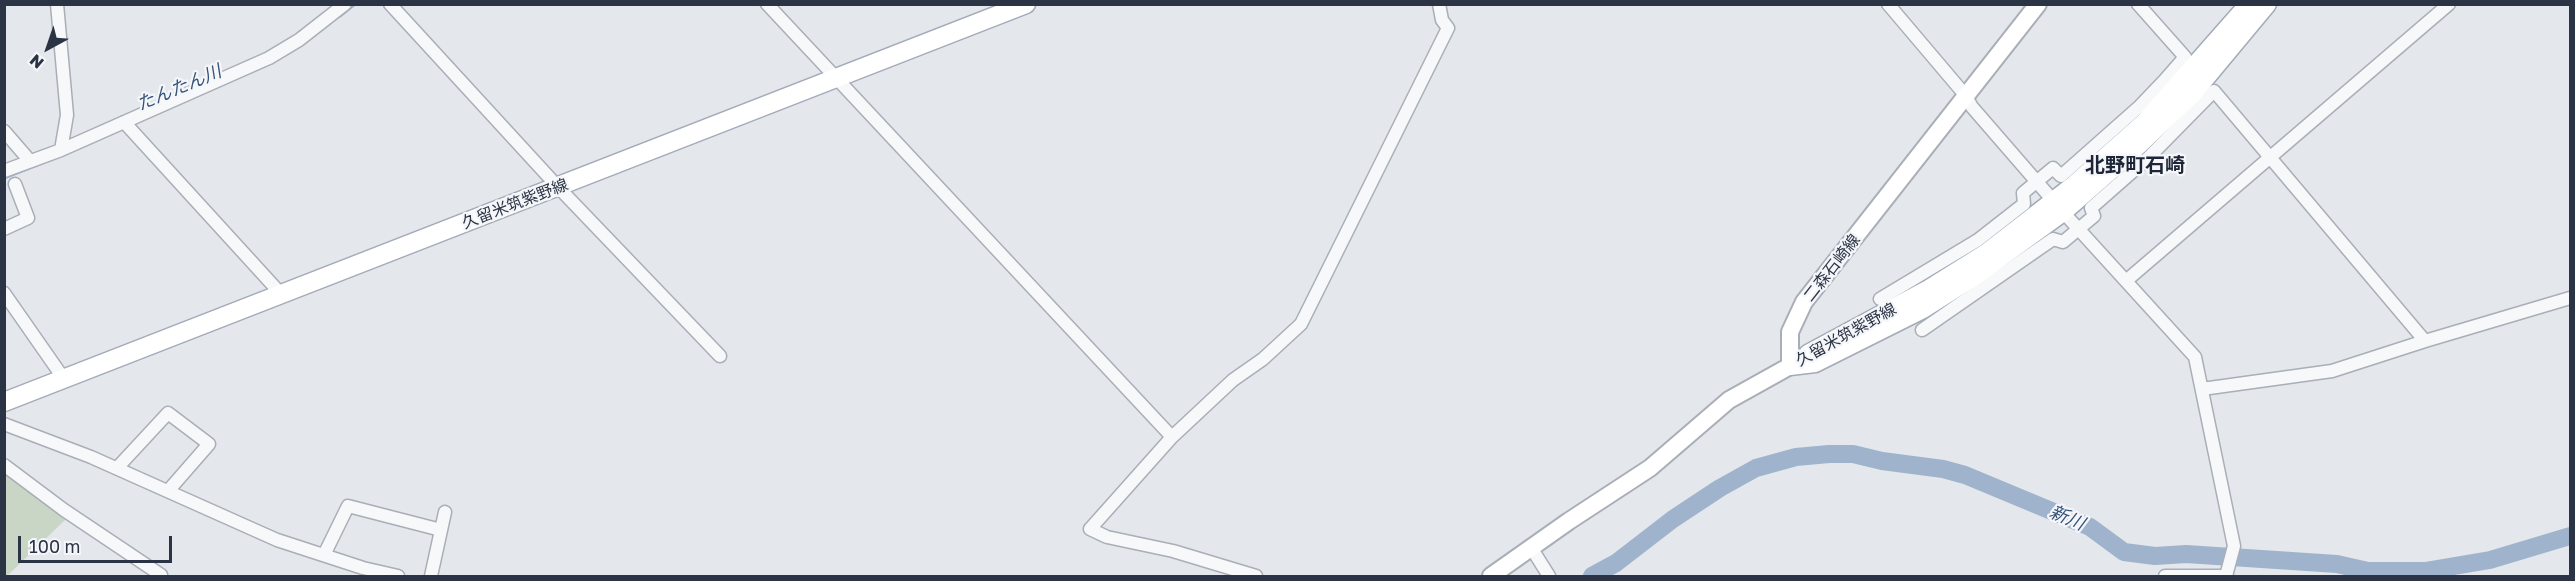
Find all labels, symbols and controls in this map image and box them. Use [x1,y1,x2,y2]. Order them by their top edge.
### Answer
north arrow [18,18,78,78]
text: N [25,50,48,73]
water label: たんたん川 [133,60,225,116]
district label: 北野町石崎 [2085,154,2185,178]
street label: 久留米筑紫野線 [459,175,571,233]
street label: 二森石崎線 [1800,231,1864,305]
street label: 久留米筑紫野線 [1792,299,1900,371]
water label: 新川 [2046,501,2088,535]
scale bar [21,524,176,562]
text: 100 m [29,535,80,557]

